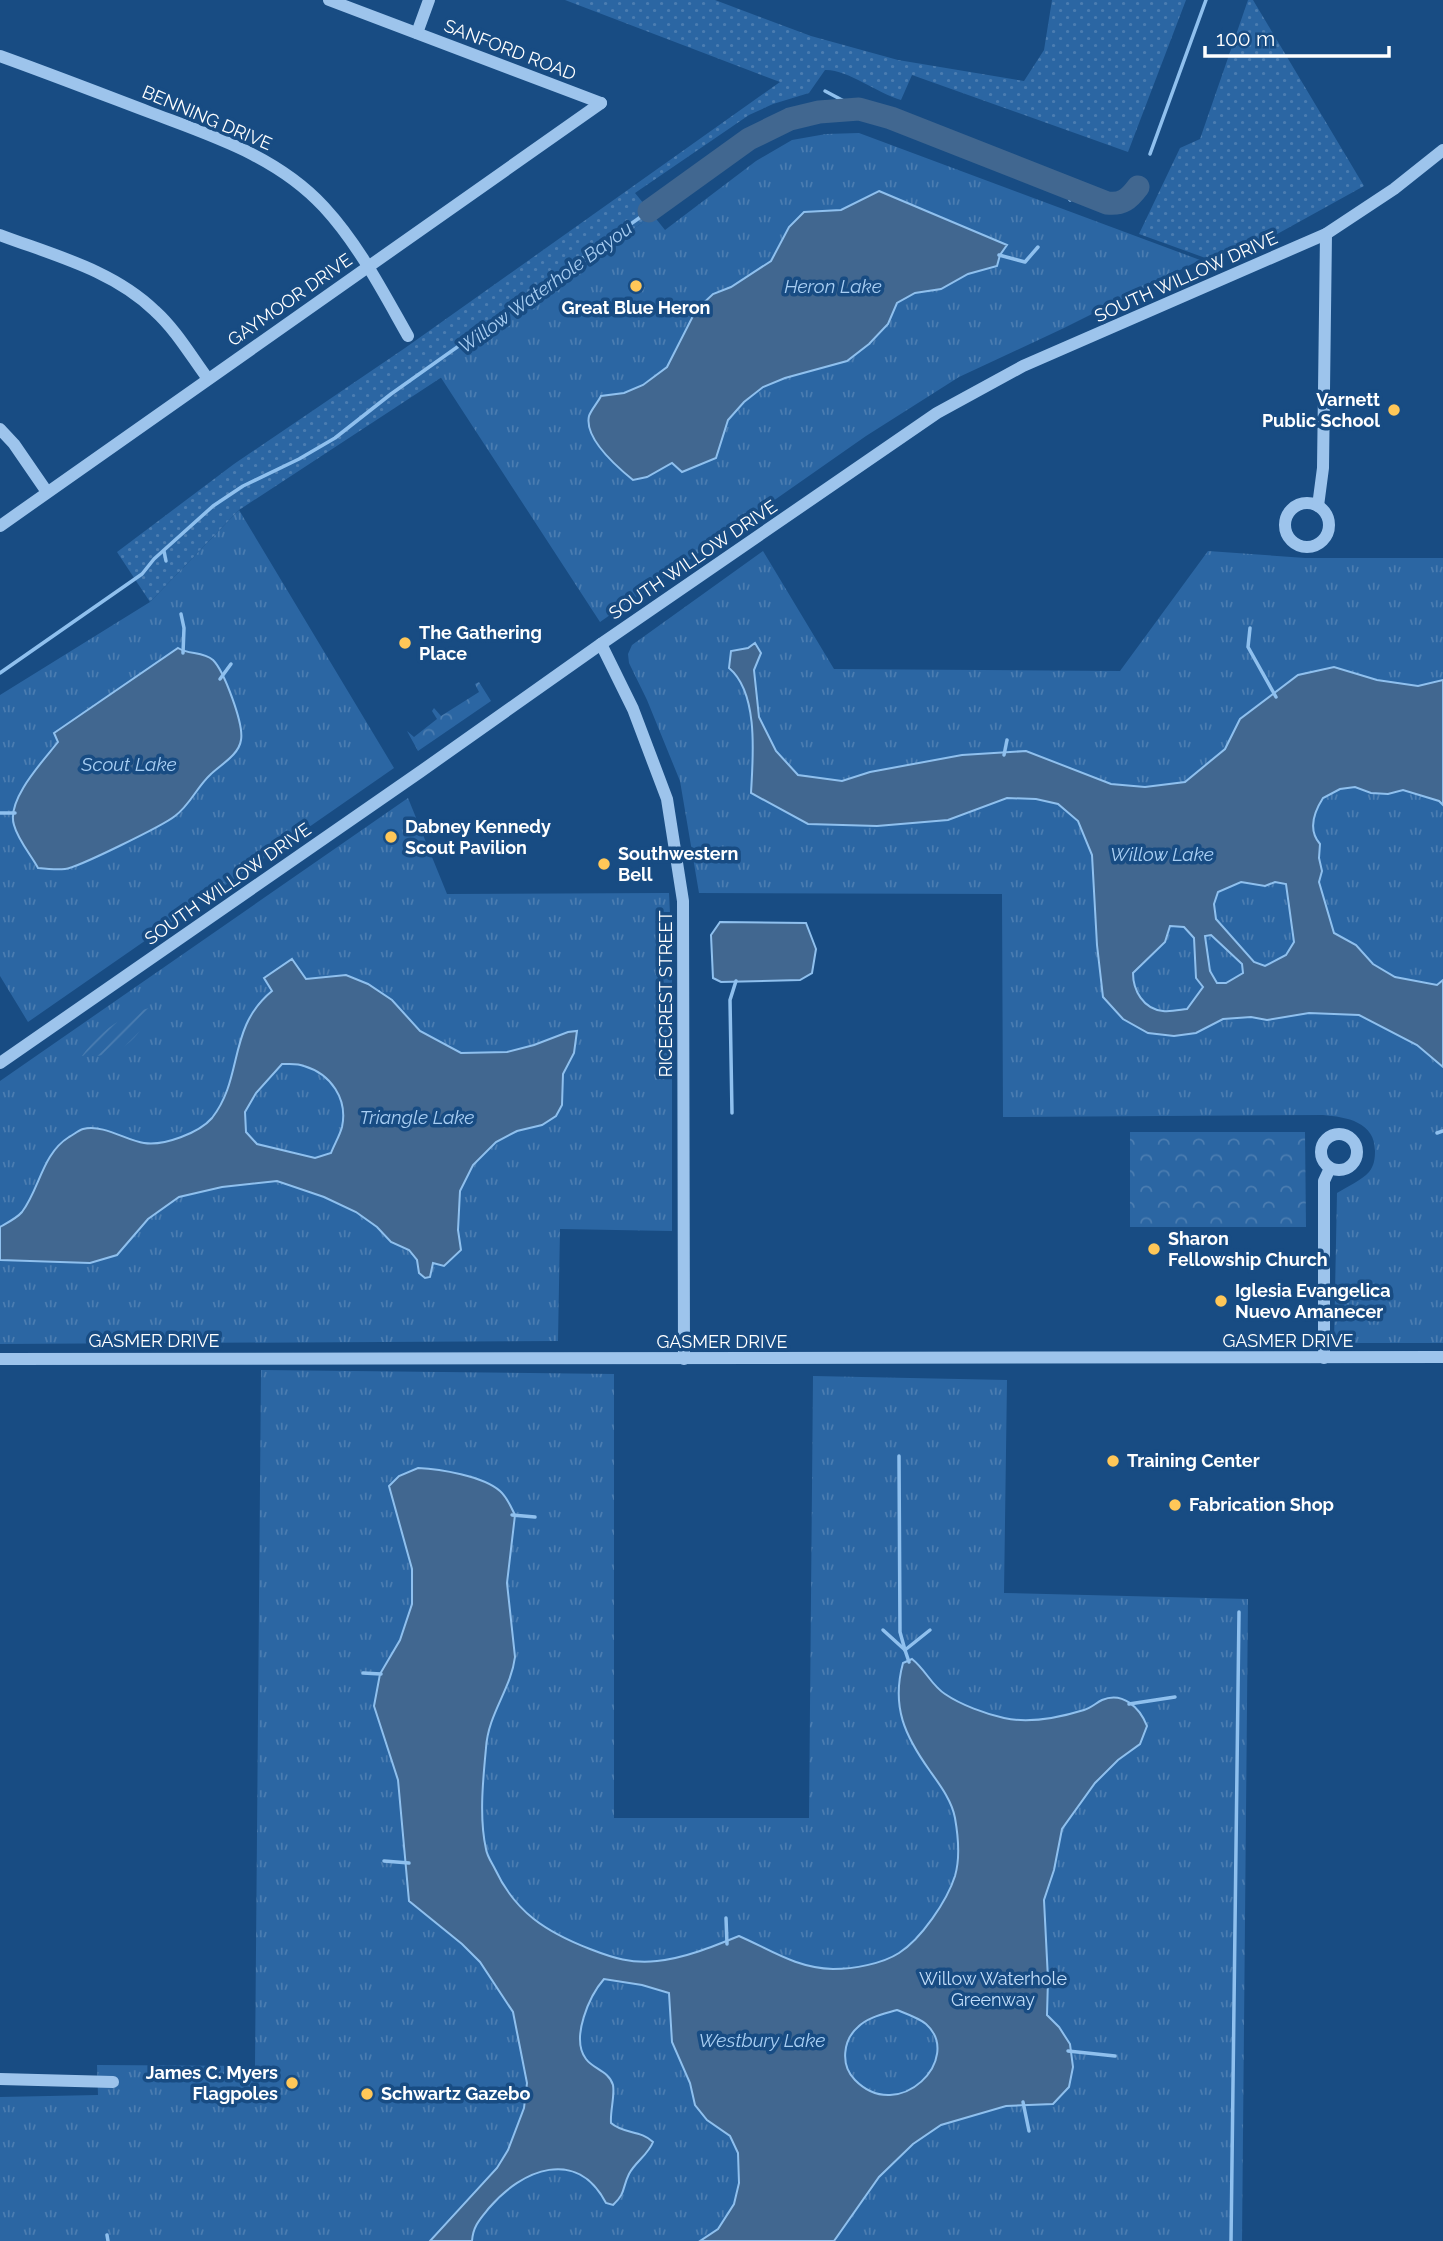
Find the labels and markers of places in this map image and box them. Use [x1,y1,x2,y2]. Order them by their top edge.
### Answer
marker: Great Blue Heron [628,278,644,294]
place label: Great Blue Heron [562,297,710,318]
place label: Varnett Public School [1262,389,1380,431]
marker: Varnett Public School [1386,402,1402,418]
place label: The Gathering Place [419,622,542,664]
marker: The Gathering Place [397,635,413,651]
place label: Dabney Kennedy Scout Pavilion [405,816,551,858]
marker: Dabney Kennedy Scout Pavilion [383,829,399,845]
place label: Southwestern Bell [618,843,738,885]
marker: Southwestern Bell [596,856,612,872]
place label: Sharon Fellowship Church [1168,1228,1328,1270]
marker: Sharon Fellowship Church [1146,1241,1162,1257]
place label: Iglesia Evangelica Nuevo Amanecer [1235,1280,1391,1322]
marker: Iglesia Evangelica Nuevo Amanecer [1213,1293,1229,1309]
place label: Training Center [1127,1450,1260,1471]
marker: Training Center [1105,1453,1121,1469]
place label: Fabrication Shop [1189,1494,1334,1515]
marker: Fabrication Shop [1167,1497,1183,1513]
place label: James C. Myers Flagpoles [146,2062,278,2104]
marker: James C. Myers Flagpoles [284,2075,300,2091]
place label: Schwartz Gazebo [381,2083,530,2104]
marker: Schwartz Gazebo [359,2086,375,2102]

